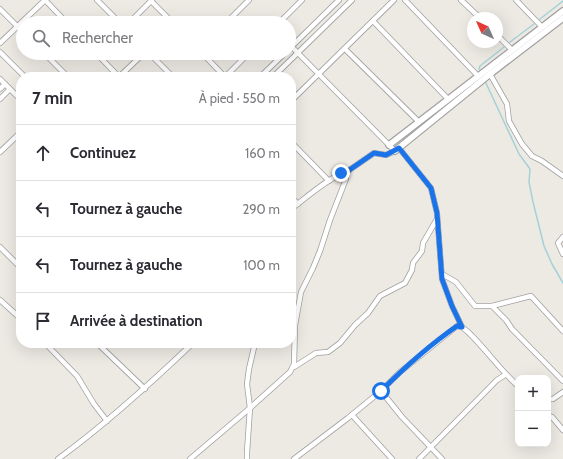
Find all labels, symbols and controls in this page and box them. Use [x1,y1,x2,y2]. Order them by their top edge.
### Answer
north arrow [467,12,503,48]
search box [16,16,296,60]
icon: search [30,27,52,49]
text: Rechercher [62,29,133,47]
text: 7 min [32,88,73,108]
text: À pied · 550 m [199,90,280,106]
icon: ahead [32,142,54,164]
text: Continuez [70,144,136,162]
text: 160 m [245,145,280,161]
route end [332,164,350,182]
icon: left [32,198,54,220]
text: Tournez à gauche [70,200,182,218]
text: 290 m [242,201,280,217]
icon: left [32,254,54,276]
text: Tournez à gauche [70,256,182,274]
text: 100 m [243,257,280,273]
icon: arrive [32,310,54,332]
text: Arrivée à destination [70,312,202,330]
map controls [515,375,551,447]
button: + [515,375,551,411]
route start [372,382,390,400]
button: − [515,411,551,447]

